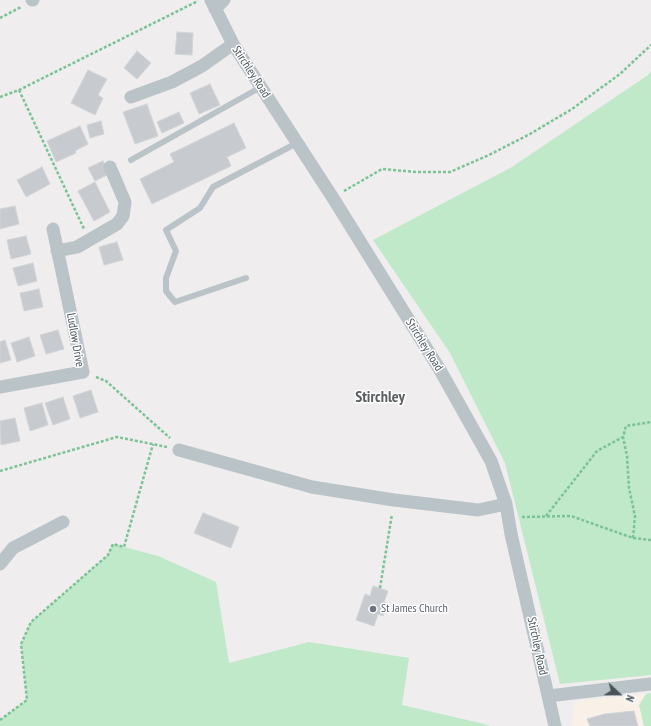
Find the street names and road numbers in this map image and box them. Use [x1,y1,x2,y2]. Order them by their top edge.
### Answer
street label: Stirchley Road [229,43,273,101]
street label: Ludlow Drive [63,312,87,368]
street label: Stirchley Road [402,316,446,374]
street label: Stirchley Road [524,616,550,676]

